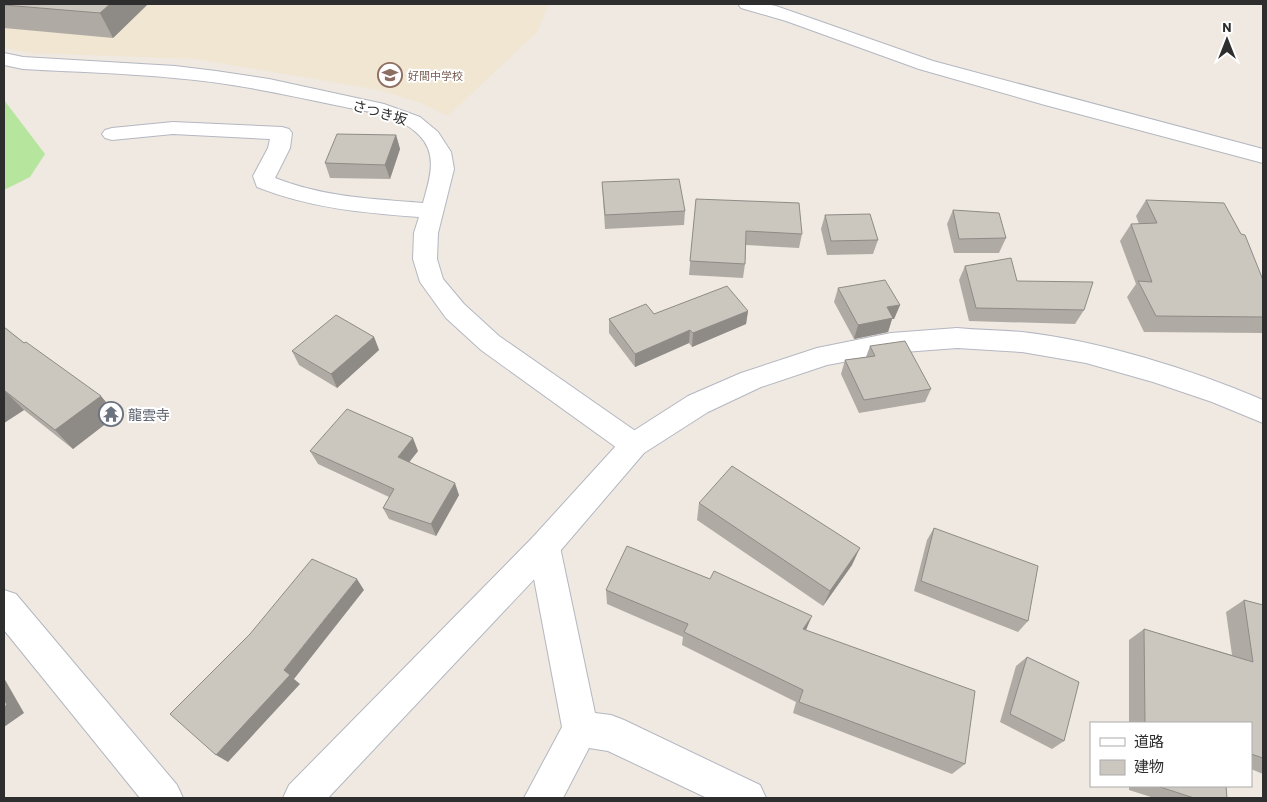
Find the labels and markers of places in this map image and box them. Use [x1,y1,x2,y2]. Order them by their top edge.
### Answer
school or university icon: 好間中学校 [377,62,403,88]
place label: 好間中学校 [408,69,463,82]
temple icon: 龍雲寺 [98,401,124,427]
place label: 龍雲寺 [128,406,170,423]

